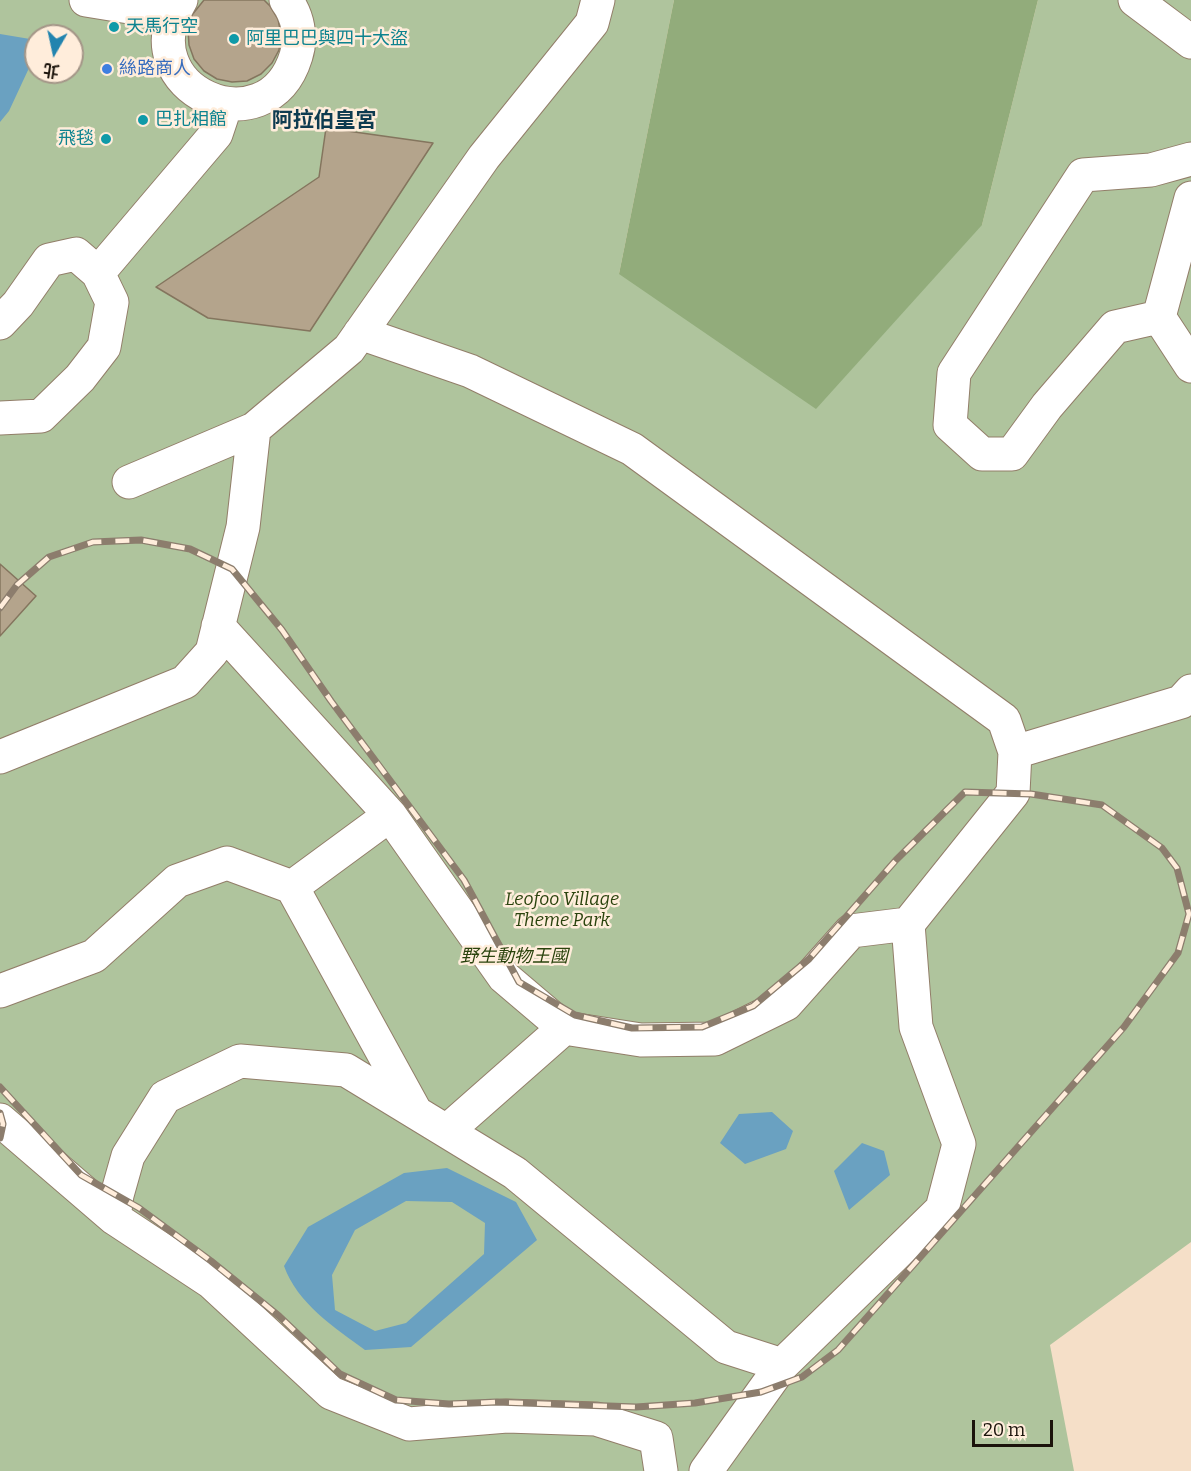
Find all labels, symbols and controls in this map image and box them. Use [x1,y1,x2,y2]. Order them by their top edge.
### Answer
place label: 天馬行空 [126,16,198,38]
marker: 天馬行空 [107,20,121,34]
north arrow [24,24,84,84]
place label: 阿里巴巴與四十大盜 [246,28,408,50]
marker: 阿里巴巴與四十大盜 [227,32,241,46]
place label: 絲路商人 [119,58,191,80]
text: 北 [42,60,61,81]
marker: 絲路商人 [100,62,114,76]
district label: 阿拉伯皇宮 [272,108,376,134]
place label: 巴扎相館 [155,109,227,131]
marker: 巴扎相館 [136,113,150,127]
place label: 飛毯 [58,128,94,150]
marker: 飛毯 [99,132,113,146]
park label: Leofoo Village Theme Park [505,889,619,932]
park label: 野生動物王國 [460,946,568,968]
scale bar [975,1408,1056,1446]
text: 20 m [983,1419,1025,1441]

